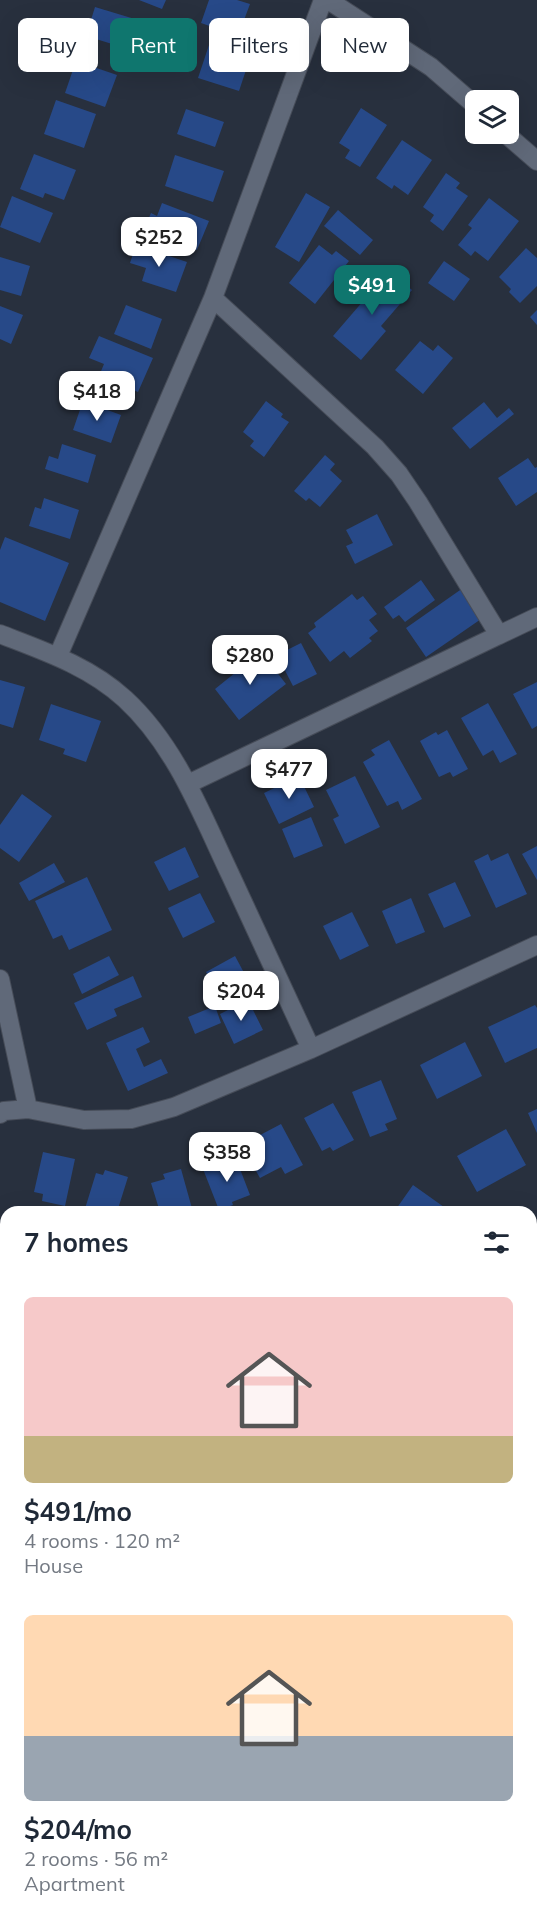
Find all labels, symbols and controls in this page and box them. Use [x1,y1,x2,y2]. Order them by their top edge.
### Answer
chip: Buy [18,18,98,72]
chip: Rent [110,18,197,72]
chip: Filters [209,18,309,72]
chip: New [321,18,409,72]
map controls [465,90,519,144]
button: layers [465,90,519,144]
pin: $252 [123,217,195,268]
text: $252 [135,224,183,249]
pin: $491 [336,265,408,316]
text: $491 [348,272,396,297]
pin: $418 [61,371,133,422]
text: $418 [73,378,121,403]
pin: $280 [214,635,286,686]
text: $280 [226,642,274,667]
pin: $477 [253,749,325,800]
text: $477 [265,756,313,781]
pin: $204 [205,971,277,1022]
text: $204 [217,978,265,1003]
pin: $358 [191,1132,263,1183]
text: $358 [203,1139,251,1164]
text: 7 homes [24,1226,128,1259]
icon: filters [480,1226,513,1259]
icon: home [215,1336,323,1444]
text: $491/mo [24,1495,132,1528]
text: 4 rooms · 120 m² [24,1528,180,1553]
text: House [24,1553,83,1578]
icon: home [215,1654,323,1762]
text: $204/mo [24,1813,132,1846]
text: 2 rooms · 56 m² [24,1846,168,1871]
text: Apartment [24,1871,125,1896]

